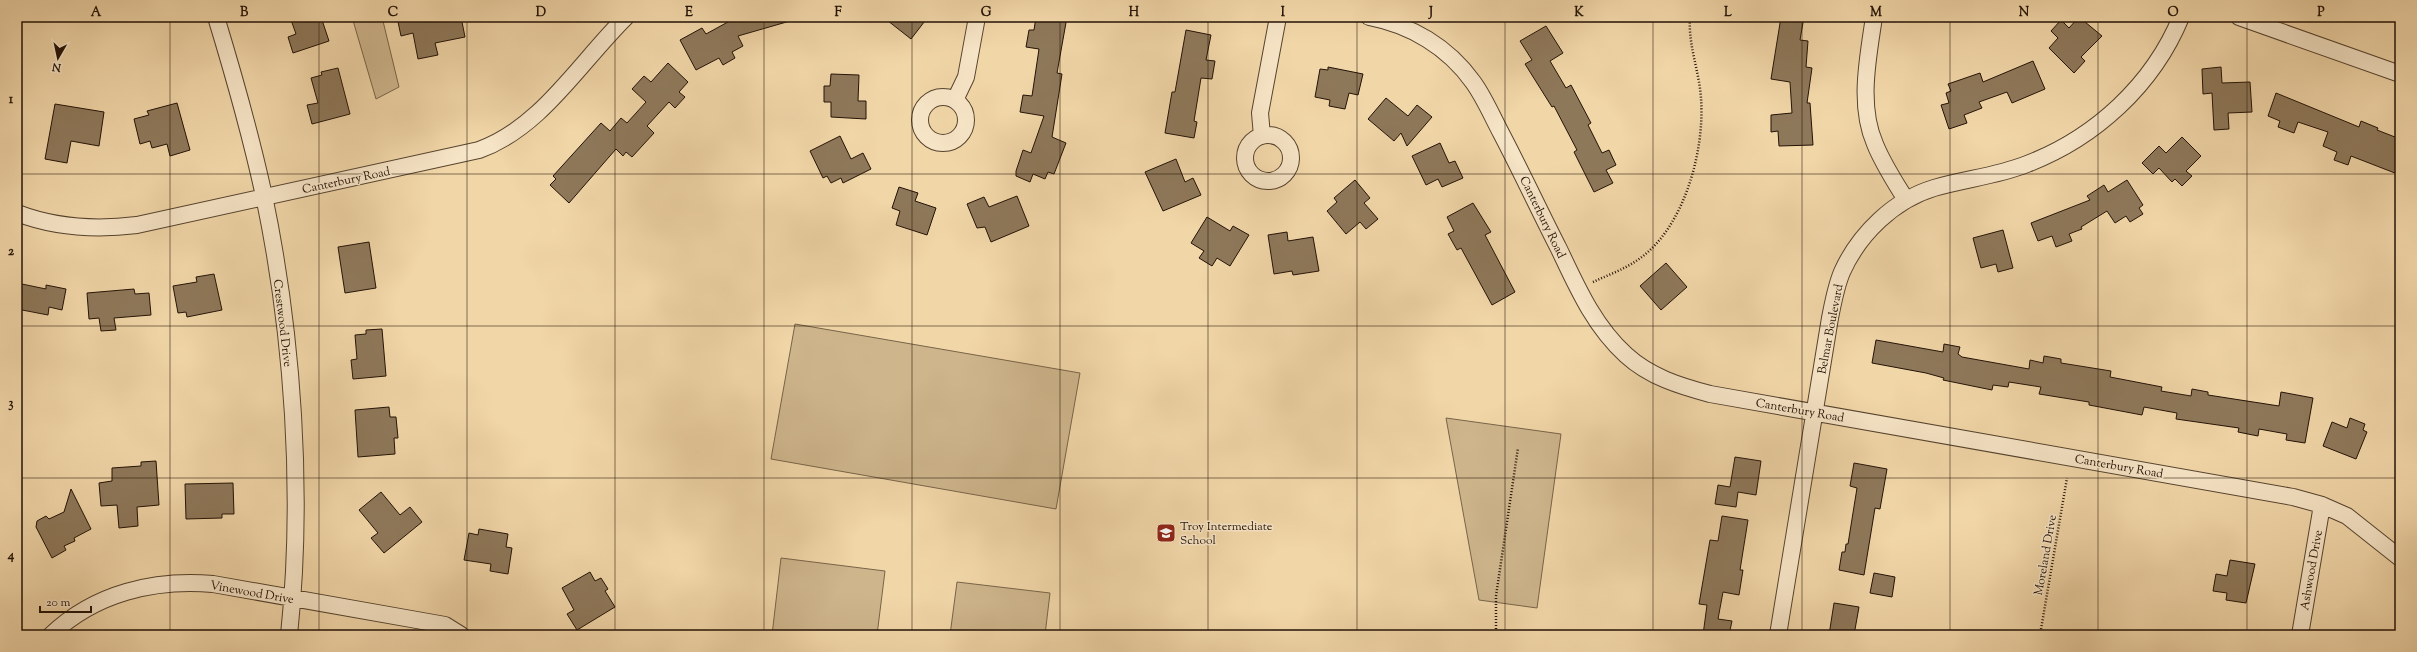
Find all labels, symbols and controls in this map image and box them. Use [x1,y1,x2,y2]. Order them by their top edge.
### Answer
text: A [91,4,102,22]
text: B [240,4,249,22]
text: C [388,4,398,22]
text: D [536,4,546,22]
text: E [685,4,693,22]
text: F [834,4,842,22]
text: G [981,4,992,22]
text: H [1129,4,1140,22]
text: I [1281,4,1286,22]
text: J [1428,4,1433,22]
text: K [1574,4,1584,22]
text: L [1724,4,1732,22]
text: M [1870,4,1882,22]
text: N [2019,4,2030,22]
text: O [2167,4,2179,22]
text: P [2317,4,2325,22]
north arrow [38,38,78,78]
text: N [51,58,63,76]
text: 1 [9,91,14,109]
street label: Canterbury Road [301,163,392,199]
street label: Canterbury Road [1514,173,1570,262]
text: 2 [8,243,15,261]
street label: Crestwood Drive [268,278,296,368]
street label: Belmar Boulevard [1813,282,1849,376]
street label: Canterbury Road [1754,394,1846,428]
text: 3 [8,395,14,413]
street label: Canterbury Road [2073,450,2165,484]
street label: Moreland Drive [2030,513,2062,597]
place label: Troy Intermediate School [1180,518,1273,550]
school or university icon: Troy Intermediate School [1155,522,1177,544]
street label: Ashwood Drive [2296,528,2328,612]
text: 4 [7,547,15,565]
street label: Vinewood Drive [209,577,296,609]
scale bar [40,588,91,614]
text: 20 m [46,594,71,612]

